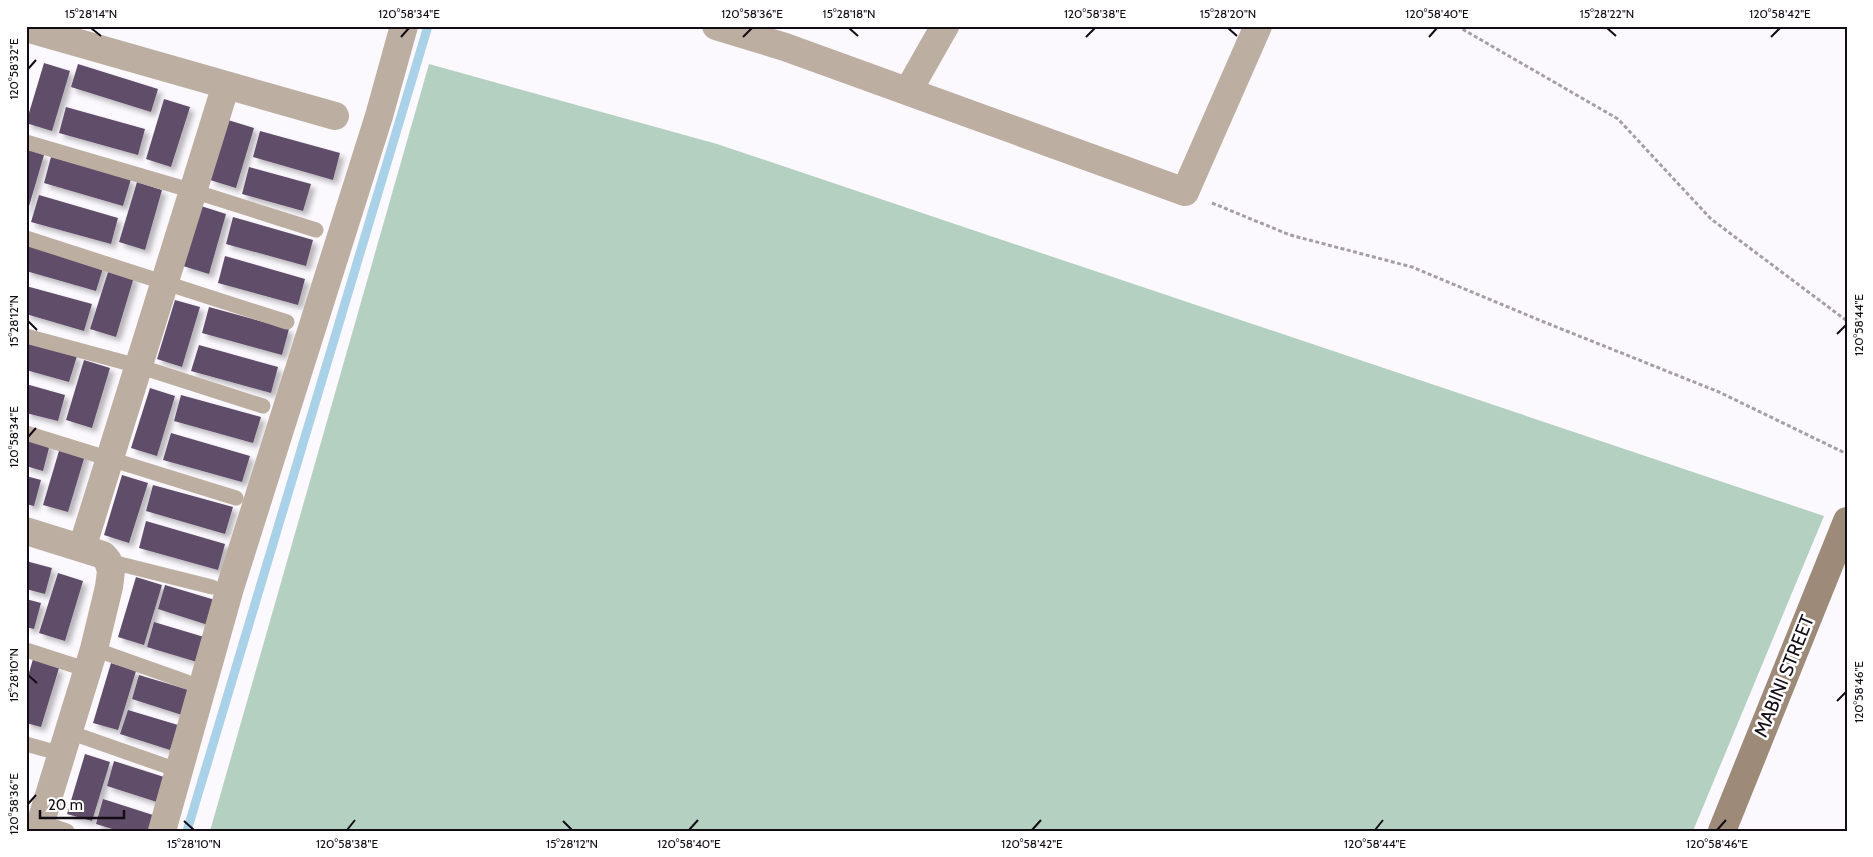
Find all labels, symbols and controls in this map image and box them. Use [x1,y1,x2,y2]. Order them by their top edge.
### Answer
text: 15°28'14"N [65,6,117,21]
text: 120°58'34"E [378,6,440,21]
text: 120°58'36"E [721,6,783,21]
text: 15°28'18"N [822,6,876,21]
text: 120°58'38"E [1064,6,1126,21]
text: 15°28'20"N [1200,6,1256,21]
text: 120°58'40"E [1405,6,1469,21]
text: 15°28'22"N [1580,6,1634,21]
text: 120°58'42"E [1749,6,1811,21]
text: 120°58'32"E [6,38,21,100]
text: 120°58'44"E [1851,294,1866,356]
text: 15°28'12"N [6,295,21,347]
text: 120°58'34"E [6,406,21,468]
street label: MABINI STREET [1749,612,1819,740]
text: 15°28'10"N [6,648,21,702]
text: 120°58'46"E [1851,661,1866,723]
text: 120°58'36"E [6,773,21,835]
scale bar [40,787,124,819]
text: 20 m [48,796,83,814]
text: 15°28'10"N [167,836,221,851]
text: 120°58'38"E [316,836,378,851]
text: 15°28'12"N [546,836,598,851]
text: 120°58'40"E [657,836,721,851]
text: 120°58'42"E [1001,836,1063,851]
text: 120°58'44"E [1344,836,1406,851]
text: 120°58'46"E [1686,836,1748,851]

